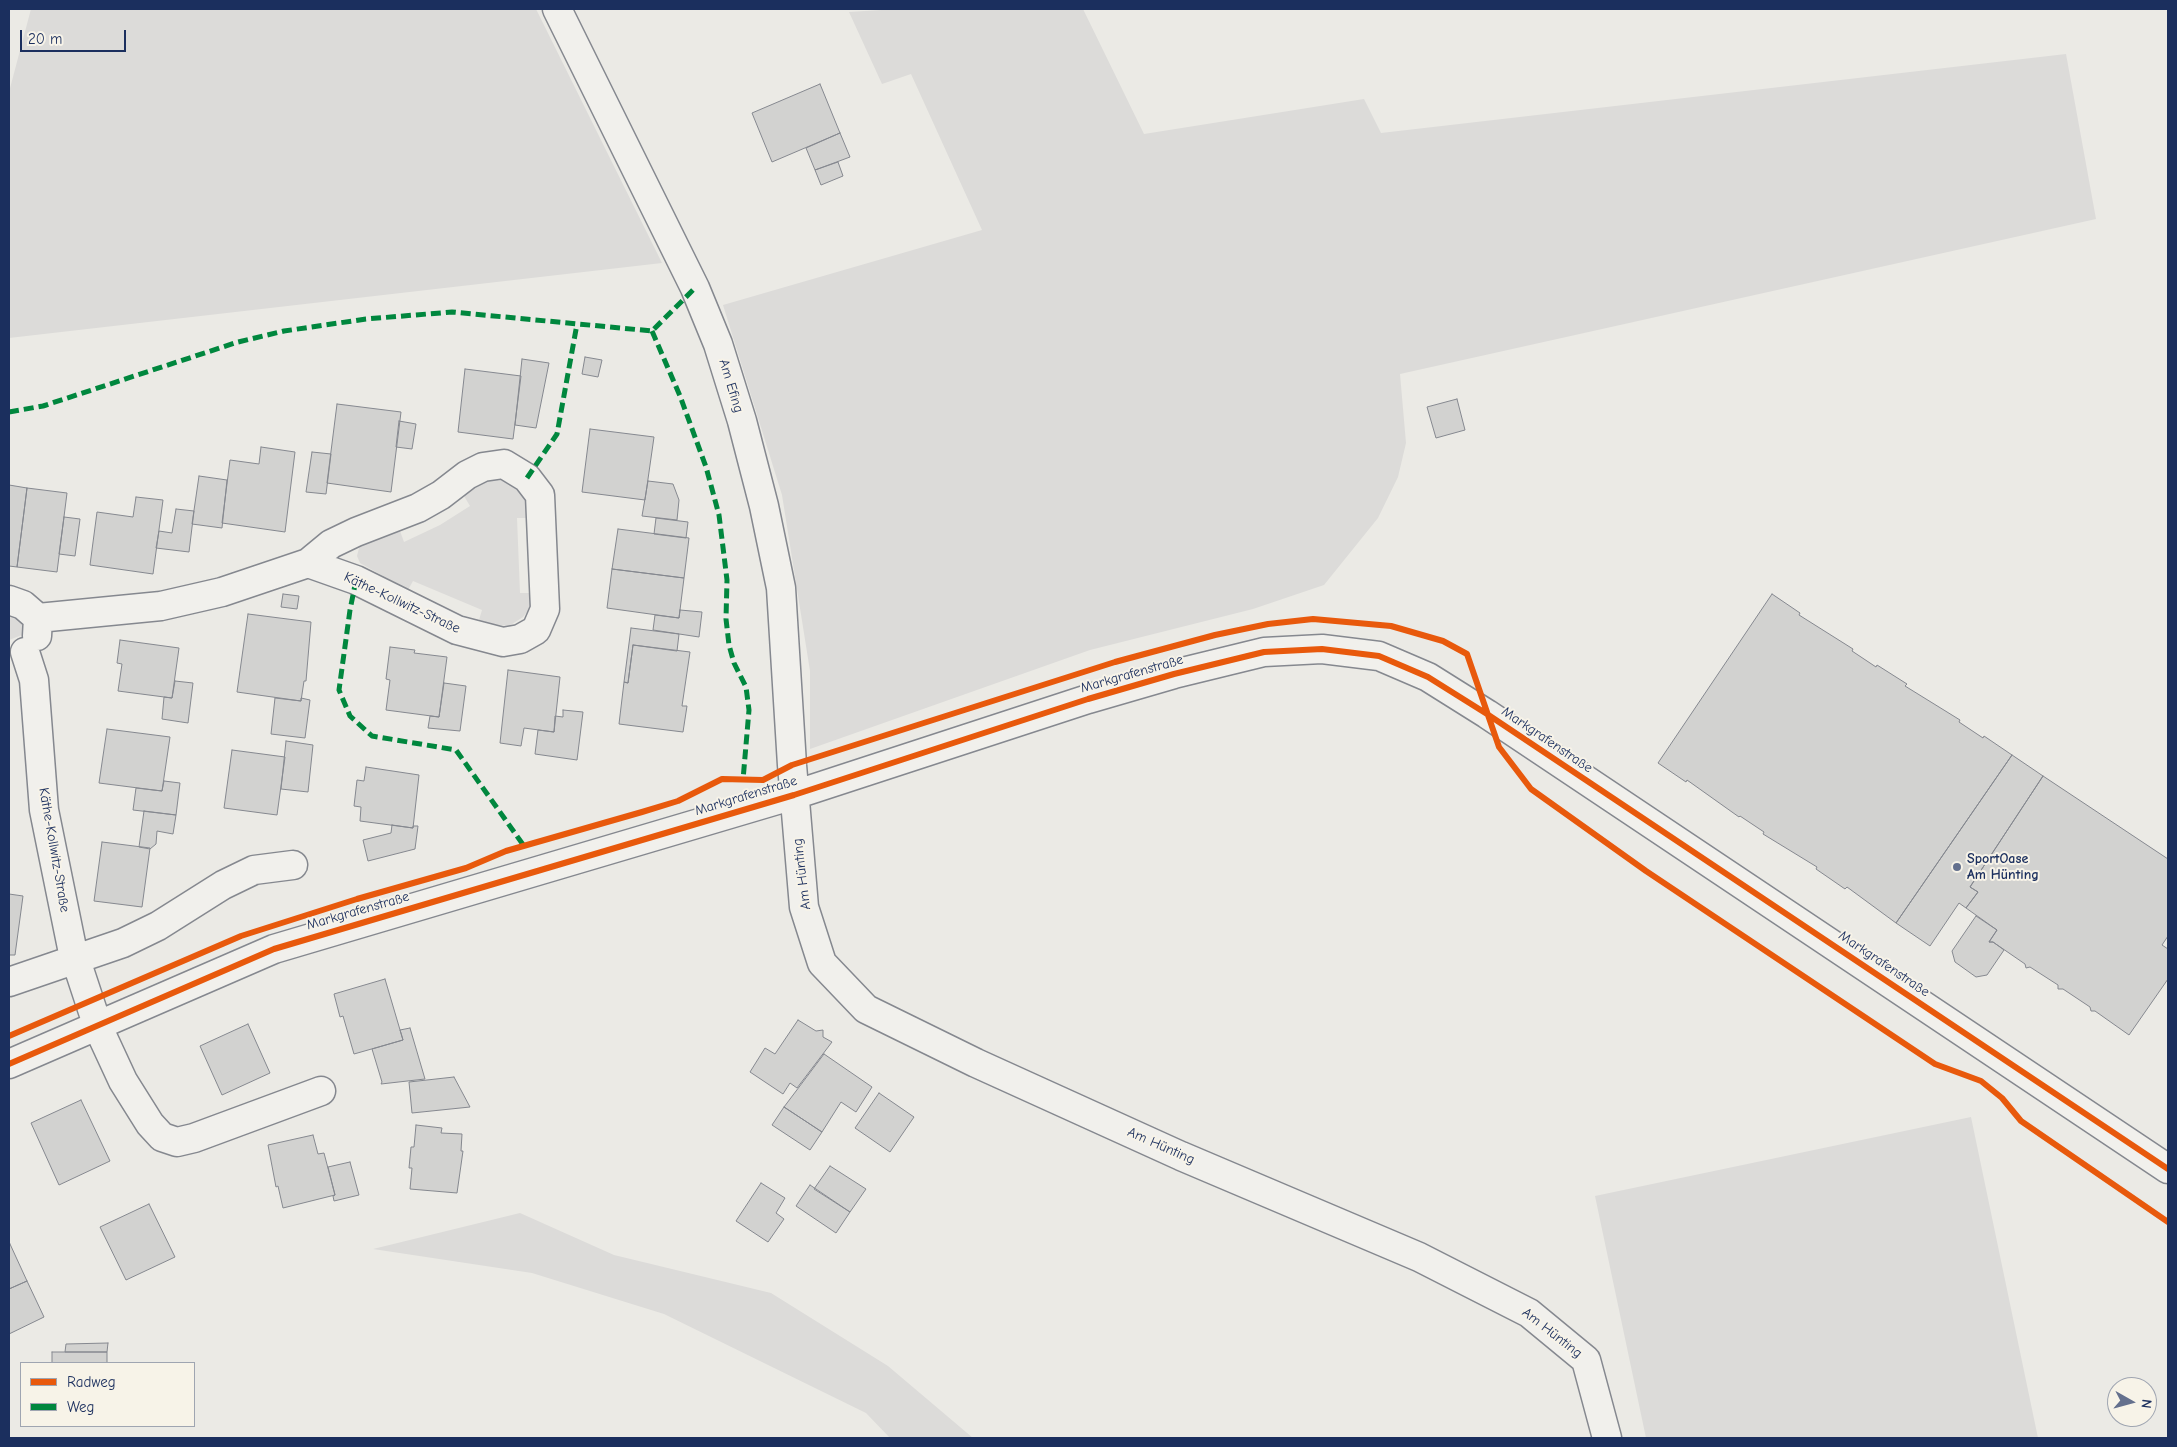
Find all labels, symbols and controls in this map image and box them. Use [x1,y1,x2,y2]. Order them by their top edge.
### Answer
scale bar [22,20,129,52]
text: 20 m [28,30,62,48]
street label: Am Efing [715,357,747,415]
street label: Käthe-Kollwitz-Straße [341,569,463,637]
street label: Markgrafenstraße [1079,651,1185,697]
street label: Markgrafenstraße [1498,703,1596,777]
street label: Markgrafenstraße [693,772,799,820]
street label: Käthe-Kollwitz-Straße [35,786,73,914]
street label: Am Hünting [789,837,815,911]
place label: SportOase Am Hünting [1967,851,2039,884]
marker: SportOase Am Hünting [1951,861,1963,873]
street label: Markgrafenstraße [305,888,411,934]
street label: Markgrafenstraße [1835,927,1933,1001]
street label: Am Hünting [1125,1124,1197,1168]
street label: Am Hünting [1519,1304,1585,1362]
legend [20,1362,195,1427]
text: Radweg [67,1373,116,1391]
north arrow [2107,1377,2157,1427]
text: Weg [67,1398,94,1416]
text: N [2137,1398,2155,1409]

